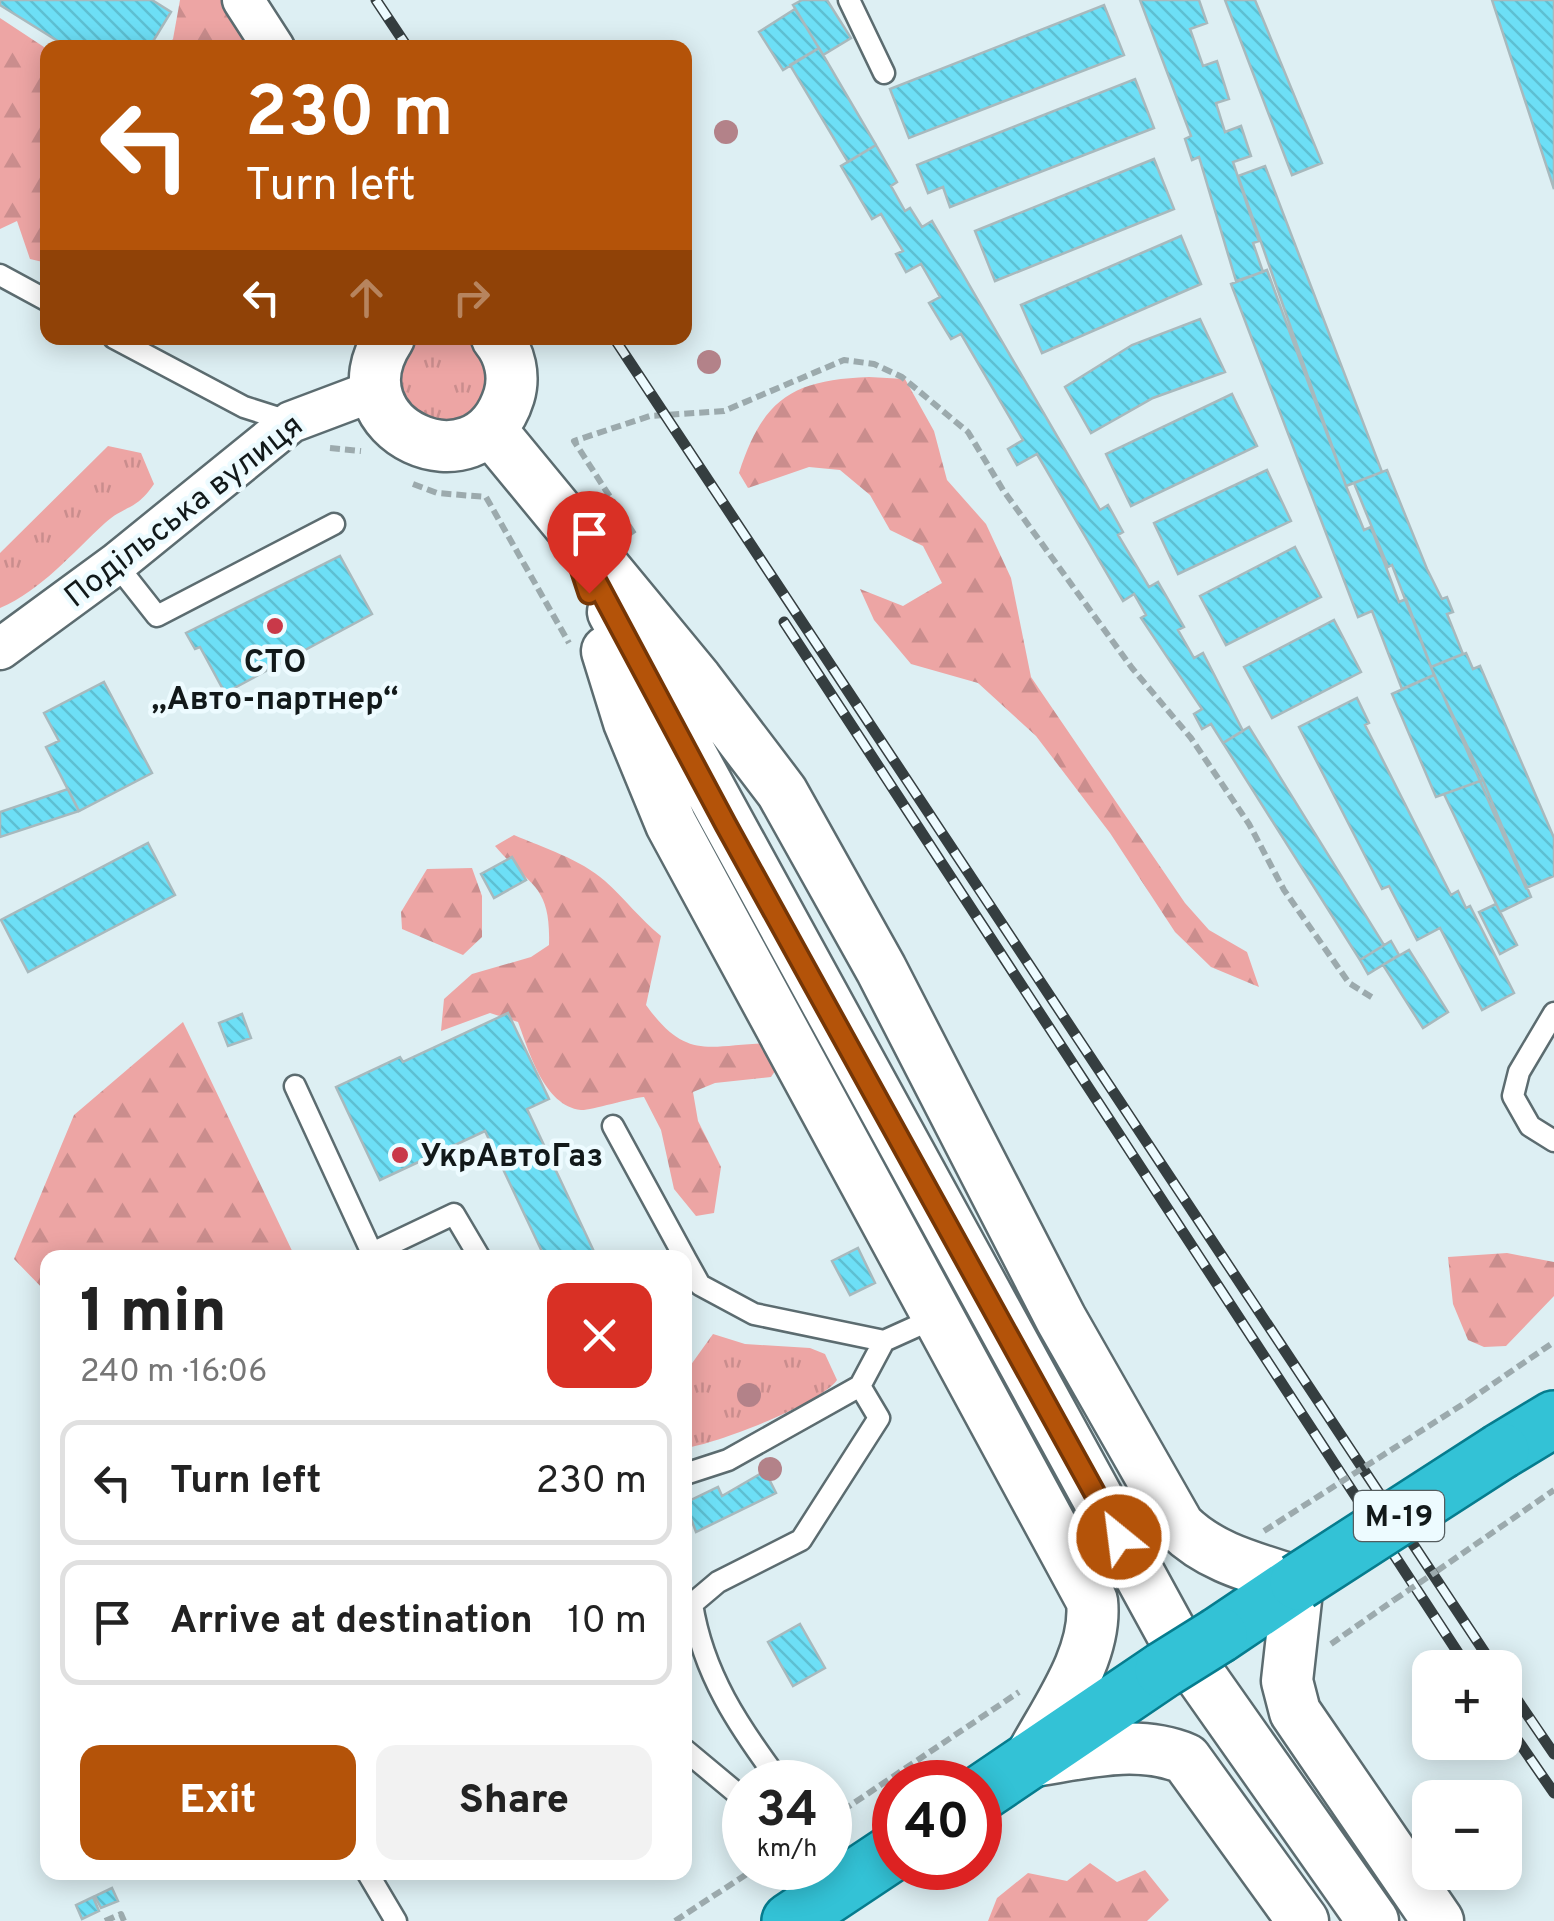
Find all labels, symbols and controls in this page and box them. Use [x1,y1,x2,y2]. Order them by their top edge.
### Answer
text: 230 m [245,72,454,161]
icon: left [80,80,210,210]
text: Turn left [245,159,416,216]
icon: left [234,270,289,325]
icon: ahead [339,270,394,325]
icon: right [444,270,499,325]
street label: Подільська вулиця [58,407,312,618]
pin [547,491,632,594]
icon: arrive [562,506,617,561]
marker: СТО „Авто-партнер“ [264,615,286,637]
place label: СТО „Авто-партнер“ [151,644,399,721]
place label: УкрАвтоГаз [420,1138,603,1178]
marker: УкрАвтоГаз [389,1144,411,1166]
text: 1 min [80,1277,227,1353]
button: close [547,1283,652,1388]
text: 240 m · 16:06 [80,1353,267,1393]
icon: left [85,1455,140,1510]
text: Turn left [170,1458,322,1507]
text: 230 m [536,1458,647,1507]
position arrow [1067,1485,1171,1589]
road number: М-19 [1354,1491,1444,1541]
icon: arrive [85,1595,140,1650]
text: Arrive at destination [170,1598,533,1647]
text: 10 m [567,1598,647,1647]
map controls [1412,1650,1522,1890]
button: + [1412,1650,1522,1760]
button: Exit [80,1745,356,1860]
button: Share [376,1745,652,1860]
speed limit sign: 40 [872,1760,1002,1890]
button: − [1412,1780,1522,1890]
text: 34 [756,1781,818,1844]
text: km/h [757,1834,817,1866]

